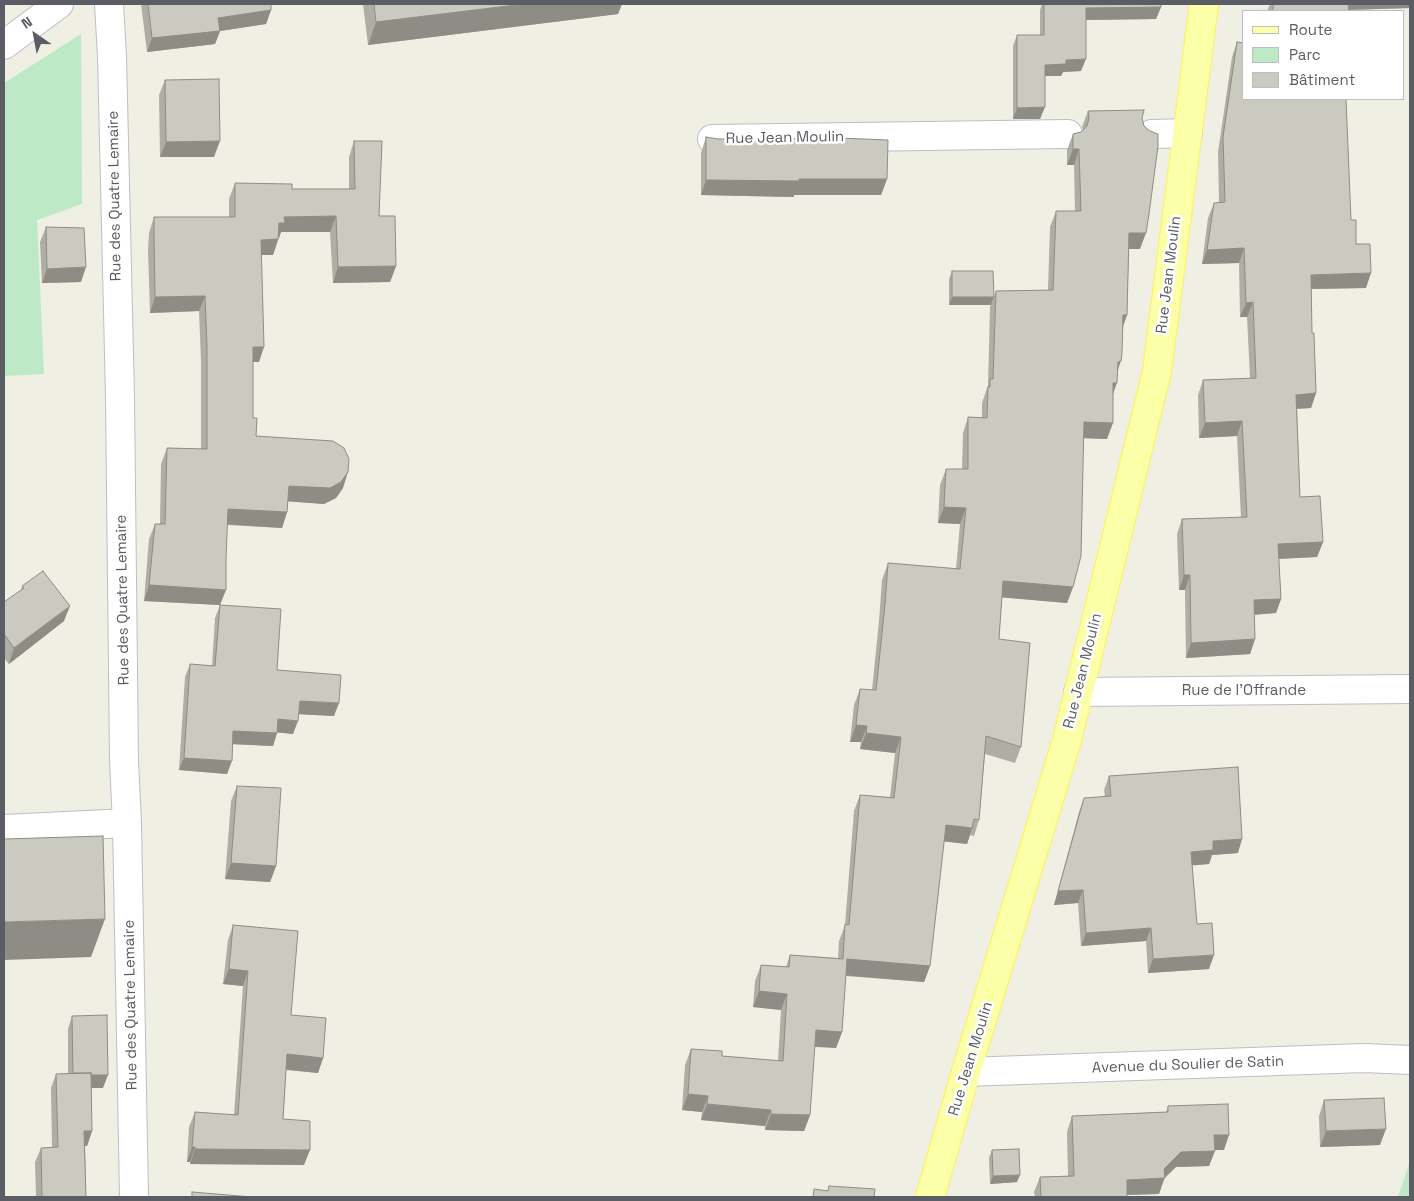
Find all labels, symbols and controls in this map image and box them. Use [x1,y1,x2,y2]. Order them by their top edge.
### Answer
north arrow [10,10,60,60]
legend [1242,10,1404,100]
text: N [18,12,36,33]
text: Route [1289,20,1332,39]
text: Parc [1289,45,1321,64]
text: Bâtiment [1289,70,1355,89]
street label: Rue des Quatre Lemaire [105,111,125,281]
street label: Rue Jean Moulin [726,128,844,148]
street label: Rue Jean Moulin [1153,215,1185,335]
street label: Rue des Quatre Lemaire [113,515,133,685]
street label: Rue Jean Moulin [1060,611,1106,731]
street label: Rue de l'Offrande [1182,682,1306,700]
street label: Rue des Quatre Lemaire [121,920,141,1090]
street label: Rue Jean Moulin [945,1000,997,1118]
street label: Avenue du Soulier de Satin [1092,1053,1284,1077]

